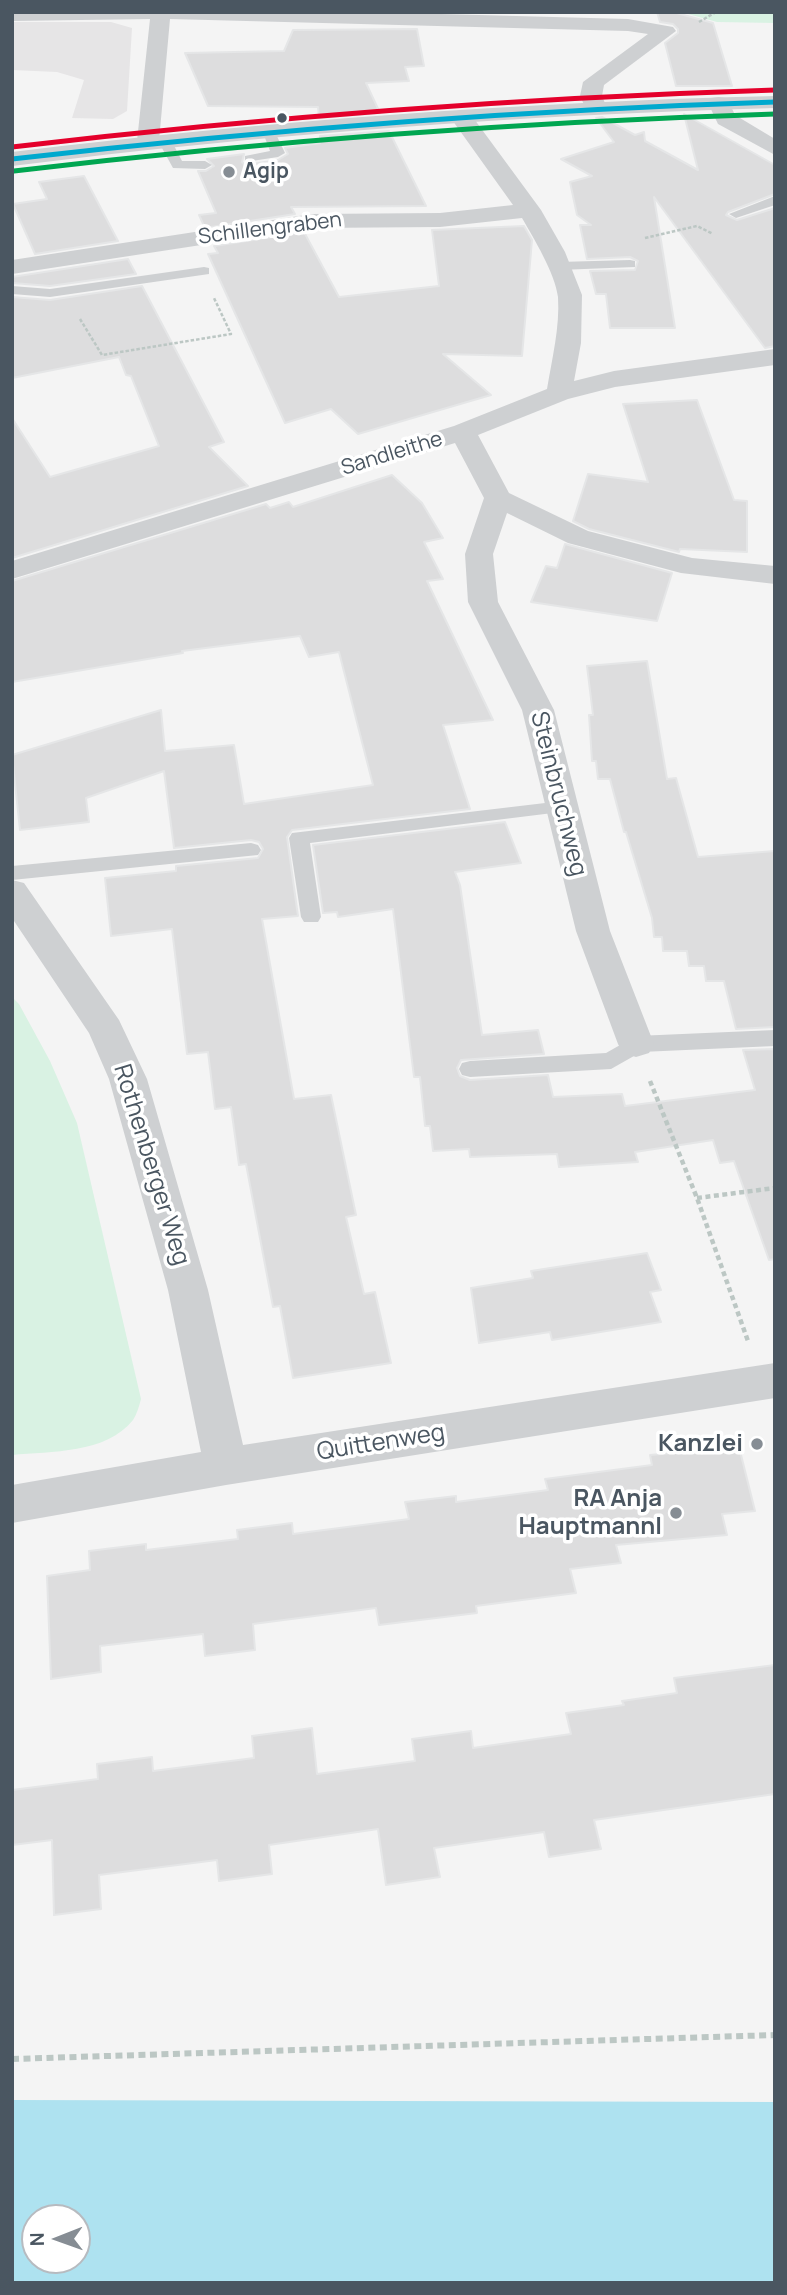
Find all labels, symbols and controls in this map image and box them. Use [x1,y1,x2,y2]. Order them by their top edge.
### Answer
unlabelled marker [275,111,289,125]
place label: Agip [243,159,289,185]
marker: Agip [221,164,237,180]
street label: Schillengraben [197,208,343,250]
street label: Sandleithe [338,427,446,481]
street label: Steinbruchweg [524,709,592,879]
street label: Rothenberger Weg [107,1061,195,1269]
street label: Quittenweg [315,1419,447,1467]
place label: Kanzlei [658,1430,743,1458]
marker: Kanzlei [749,1436,765,1452]
place label: RA Anja Hauptmannl [519,1485,662,1541]
marker: RA Anja Hauptmannl [668,1505,684,1521]
north arrow [21,2204,91,2274]
text: N [24,2232,50,2246]

